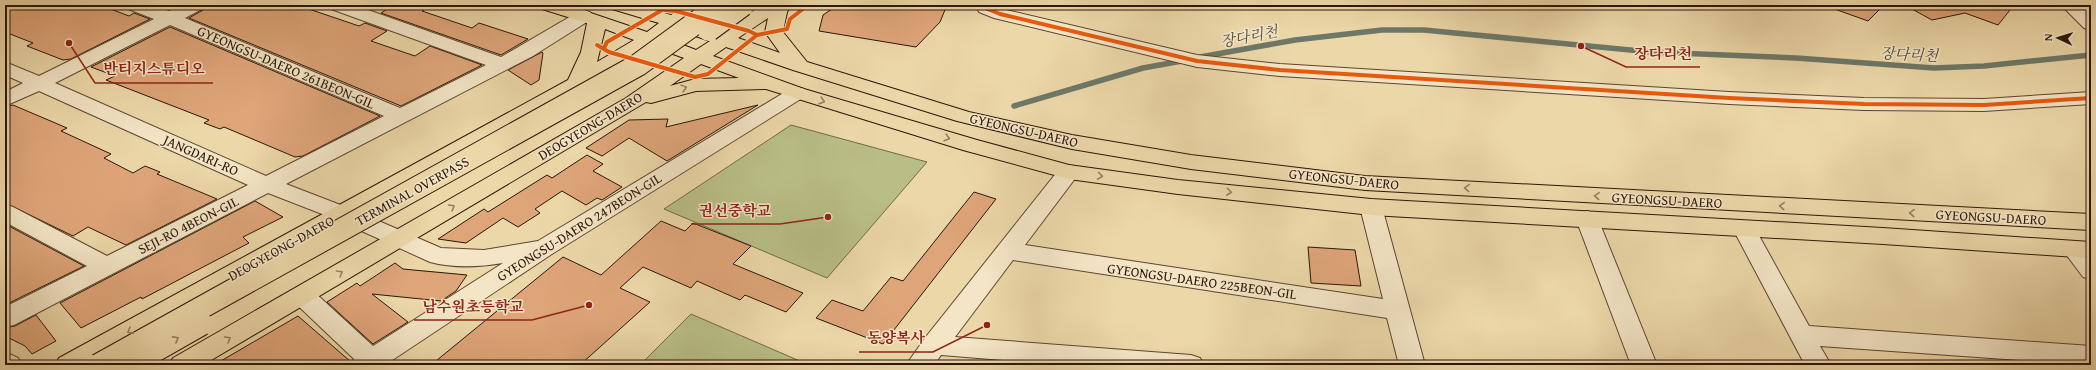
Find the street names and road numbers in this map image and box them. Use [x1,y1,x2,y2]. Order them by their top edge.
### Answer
street label: GYEONGSU-DAERO 261BEON-GIL [194,20,378,114]
street label: DEOGYEONG-DAERO [534,87,646,165]
street label: GYEONGSU-DAERO [968,108,1080,152]
street label: JANGDARI-RO [158,129,242,181]
street label: TERMINAL OVERPASS [351,151,473,231]
street label: GYEONGSU-DAERO [1288,163,1400,195]
street label: GYEONGSU-DAERO 247BEON-GIL [493,168,665,286]
street label: GYEONGSU-DAERO [1611,187,1723,213]
street label: SEJI-RO 4BEON-GIL [134,191,242,259]
street label: GYEONGSU-DAERO [1935,204,2047,230]
street label: DEOGYEONG-DAERO [224,210,338,286]
street label: GYEONGSU-DAERO 225BEON-GIL [1106,258,1298,304]

